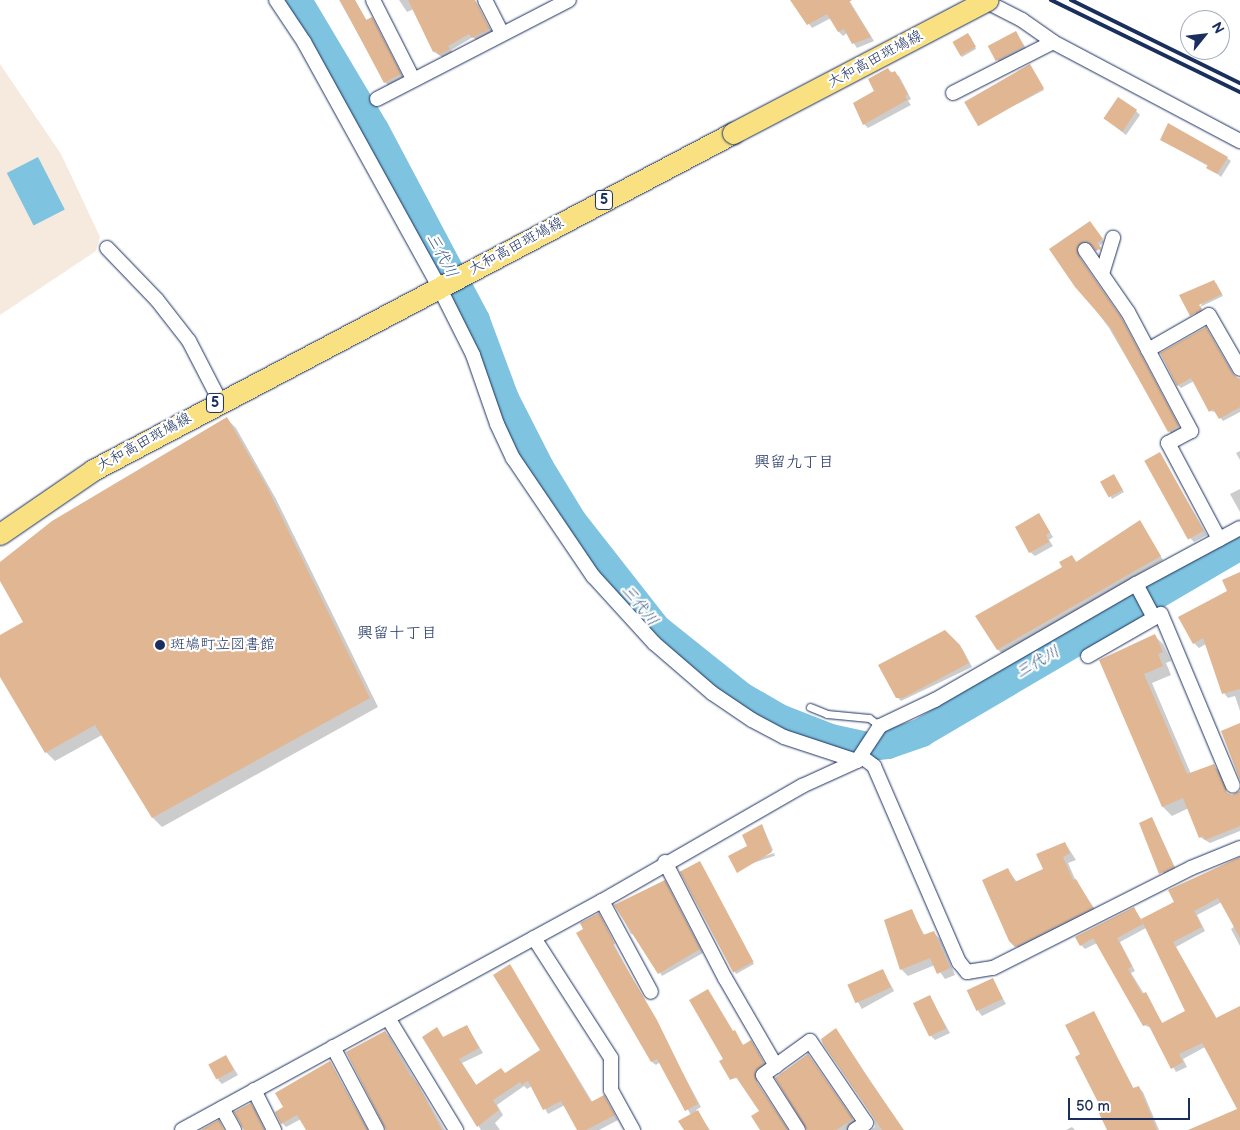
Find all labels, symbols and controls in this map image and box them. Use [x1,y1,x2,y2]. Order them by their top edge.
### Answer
north arrow [1180,10,1230,60]
text: N [1208,19,1228,37]
street label: 大和高田斑鳩線 [824,26,926,92]
road number: 5 [594,188,614,212]
street label: 大和高田斑鳩線 [465,213,567,279]
water label: 三代川 [421,230,461,282]
road number: 5 [205,392,225,414]
street label: 大和高田斑鳩線 [94,409,194,475]
district label: 興留九丁目 [754,453,834,473]
water label: 三代川 [616,581,662,631]
district label: 興留十丁目 [357,624,437,644]
place label: 斑鳩町立図書館 [170,636,275,654]
marker: 斑鳩町立図書館 [154,639,166,651]
water label: 三代川 [1012,643,1064,683]
scale bar [1070,1088,1192,1120]
text: 50 m [1076,1097,1110,1116]

